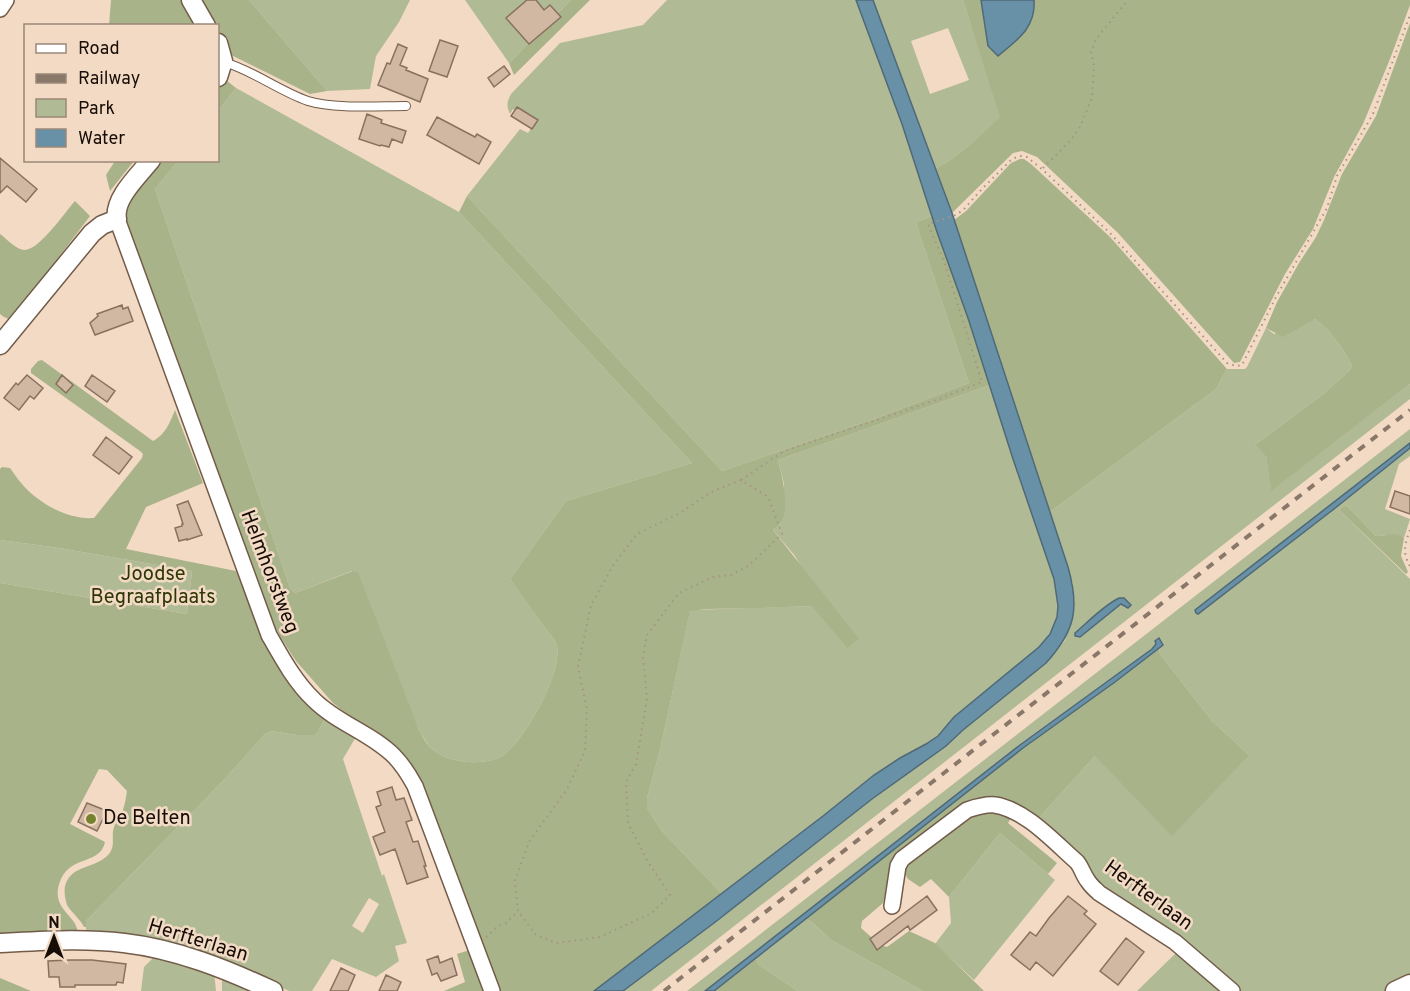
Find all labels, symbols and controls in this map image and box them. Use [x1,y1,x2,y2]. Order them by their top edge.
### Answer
legend [24,24,219,162]
text: Road [78,38,120,61]
text: Railway [78,68,140,91]
text: Park [78,98,115,121]
text: Water [78,128,125,151]
street label: Helmhorstweg [234,507,304,637]
park label: Joodse Begraafplaats [90,562,216,611]
place label: De Belten [103,806,191,832]
marker: De Belten [84,812,98,826]
street label: Herfterlaan [1098,855,1198,937]
north arrow [24,907,84,967]
street label: Herfterlaan [145,913,251,969]
text: N [48,914,60,934]

